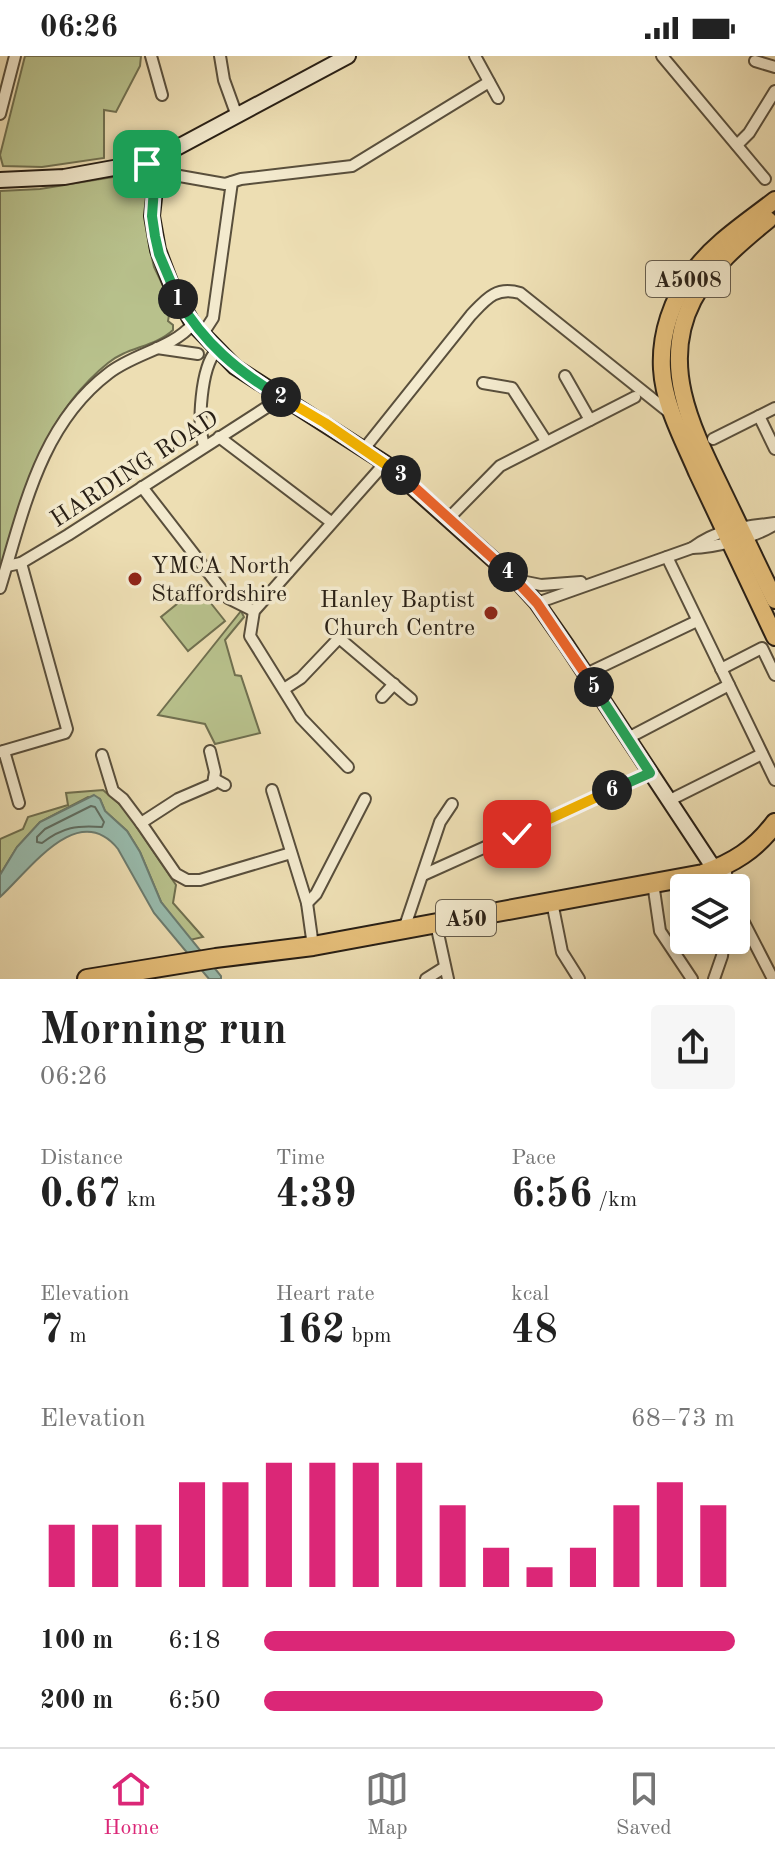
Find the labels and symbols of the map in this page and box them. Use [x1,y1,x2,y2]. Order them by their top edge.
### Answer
pin [113,130,181,198]
road number: A5008 [646,261,730,297]
pin: 1 [158,279,198,319]
pin: 2 [261,377,301,417]
street label: HARDING ROAD [47,407,223,533]
pin: 3 [381,455,421,495]
pin: 4 [488,552,528,592]
place label: YMCA North Staffordshire [151,555,290,607]
marker: YMCA North Staffordshire [126,570,144,588]
place label: Hanley Baptist Church Centre [320,589,475,641]
marker: Hanley Baptist Church Centre [482,604,500,622]
pin: 5 [574,667,614,707]
pin: 6 [592,770,632,810]
pin [483,800,551,868]
road number: A50 [436,900,496,936]

